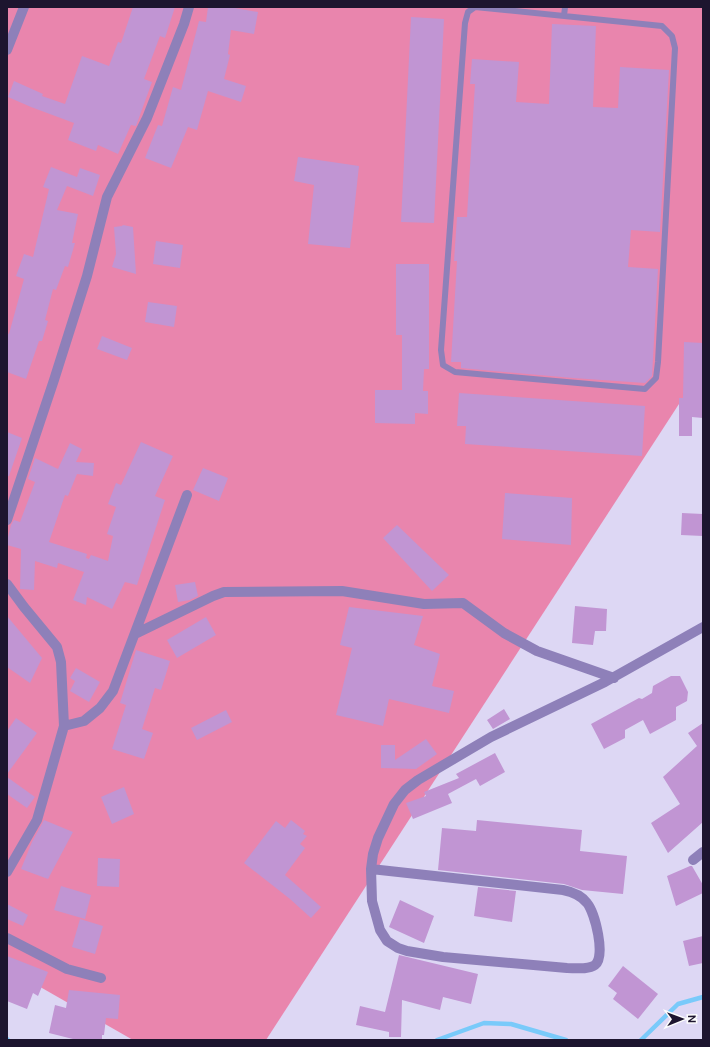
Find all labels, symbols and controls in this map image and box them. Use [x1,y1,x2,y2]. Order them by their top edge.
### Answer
north arrow [662,999,702,1039]
text: N [685,1015,699,1023]

